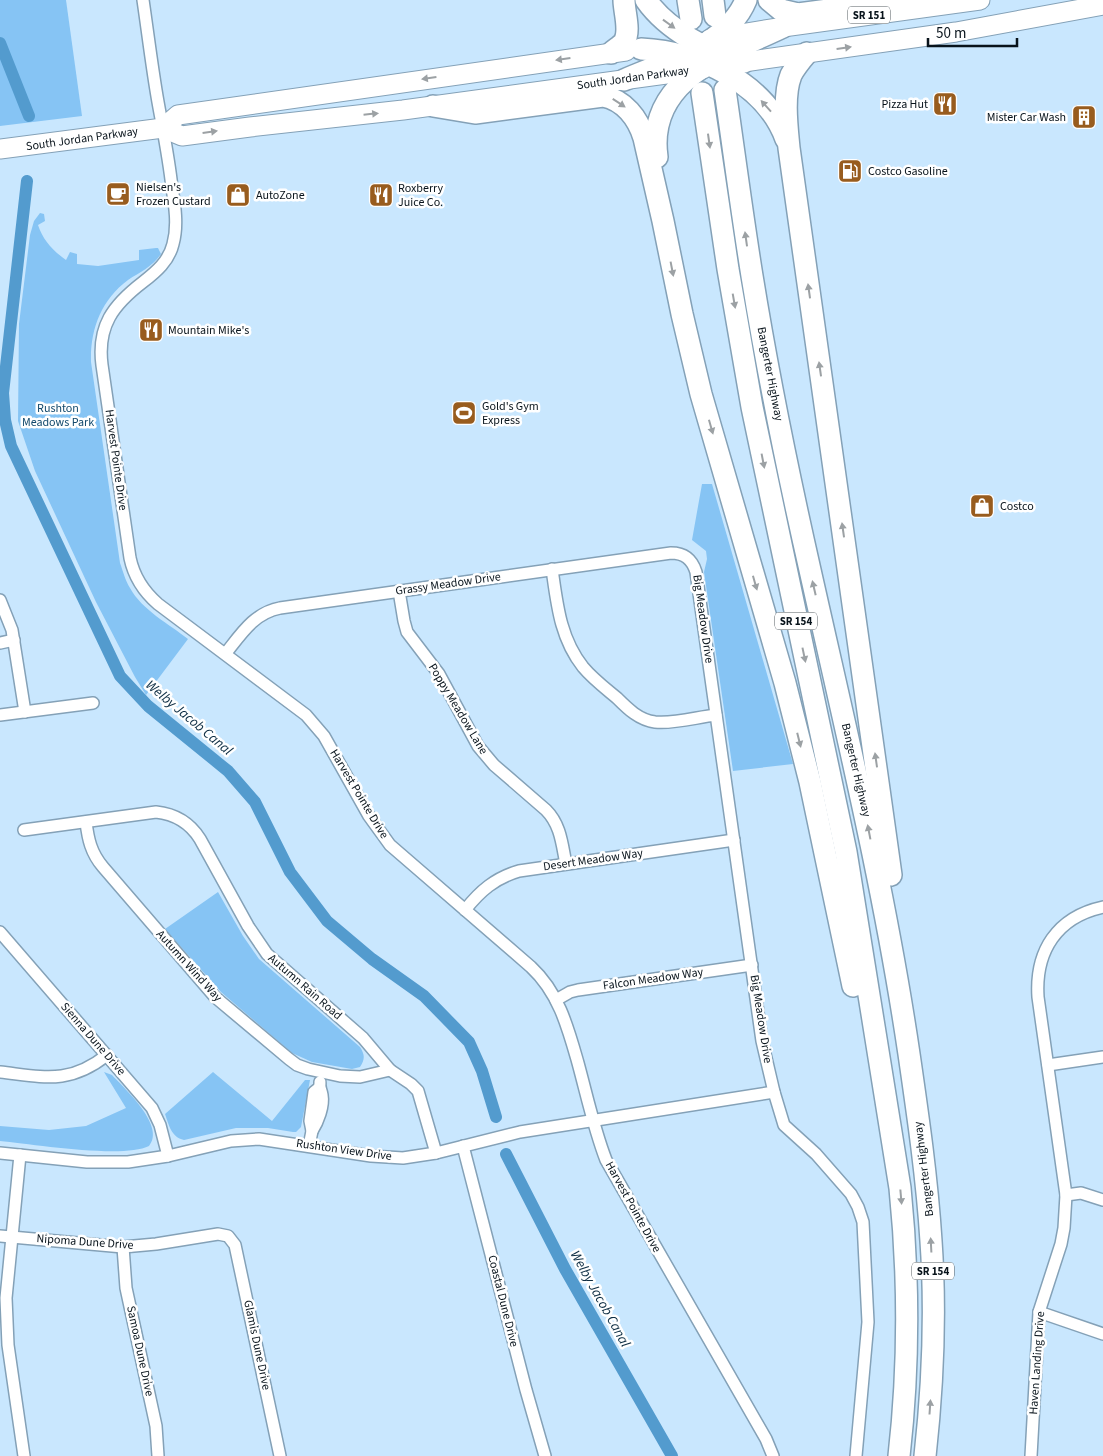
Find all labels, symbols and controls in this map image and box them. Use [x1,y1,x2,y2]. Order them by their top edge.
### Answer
road number: SR 151 [848,6,890,24]
scale bar [928,15,1017,47]
one-way arrow [662,19,676,29]
text: 50 m [936,23,966,44]
one-way arrow [837,44,853,52]
one-way arrow [555,56,571,64]
street label: South Jordan Parkway [576,62,691,94]
one-way arrow [421,75,437,83]
restaurant icon: Pizza Hut [932,91,958,117]
place label: Pizza Hut [881,96,928,113]
one-way arrow [612,98,625,108]
one-way arrow [760,101,772,113]
building icon: Mister Car Wash [1071,104,1097,130]
place label: Mister Car Wash [987,109,1066,126]
one-way arrow [363,110,379,118]
street label: South Jordan Parkway [25,123,140,155]
one-way arrow [202,128,218,136]
one-way arrow [705,133,713,149]
fuel station icon: Costco Gasoline [837,158,863,184]
place label: Costco Gasoline [868,163,948,180]
place label: Nielsen's Frozen Custard [136,179,211,210]
place label: Roxberry Juice Co. [398,180,444,211]
cafe icon: Nielsen's Frozen Custard [105,181,131,207]
shop icon: AutoZone [225,182,251,208]
restaurant icon: Roxberry Juice Co. [368,182,394,208]
place label: AutoZone [256,187,305,204]
one-way arrow [742,231,750,247]
one-way arrow [669,262,677,278]
one-way arrow [805,283,813,299]
one-way arrow [730,294,738,310]
restaurant icon: Mountain Mike's [138,317,164,343]
place label: Mountain Mike's [168,322,249,339]
street label: Bangerter Highway [753,325,788,423]
one-way arrow [816,361,824,377]
place label: Gold's Gym Express [482,398,539,429]
park label: Rushton Meadows Park [22,400,94,431]
sports icon: Gold's Gym Express [451,400,477,426]
street label: Harvest Pointe Drive [100,408,132,512]
one-way arrow [707,419,715,435]
one-way arrow [759,454,767,469]
shop icon: Costco [969,493,995,519]
place label: Costco [1000,498,1034,515]
one-way arrow [839,521,847,537]
street label: Grassy Meadow Drive [394,568,502,600]
street label: Big Meadow Drive [688,574,718,664]
one-way arrow [752,576,760,591]
one-way arrow [810,580,818,595]
road number: SR 154 [775,612,817,630]
one-way arrow [800,647,808,663]
street label: Poppy Meadow Lane [424,660,492,758]
water label: Welby Jacob Canal [141,676,237,761]
street label: Bangerter Highway [837,722,875,819]
one-way arrow [795,732,803,747]
street label: Harvest Pointe Drive [325,746,393,842]
one-way arrow [871,752,879,768]
one-way arrow [865,824,873,839]
street label: Desert Meadow Way [542,845,644,875]
street label: Autumn Wind Way [152,926,226,1006]
street label: Autumn Rain Road [264,950,346,1024]
street label: Falcon Meadow Way [602,964,705,994]
street label: Big Meadow Drive [746,974,776,1064]
street label: Sienna Dune Drive [56,999,130,1079]
street label: Bangerter Highway [910,1120,938,1217]
street label: Rushton View Drive [295,1135,393,1165]
street label: Harvest Pointe Drive [601,1158,665,1256]
one-way arrow [897,1189,905,1205]
street label: Nipoma Dune Drive [36,1230,134,1254]
one-way arrow [927,1237,935,1253]
water label: Welby Jacob Canal [565,1247,635,1352]
street label: Coastal Dune Drive [483,1253,523,1349]
road number: SR 154 [912,1262,954,1280]
street label: Glamis Dune Drive [239,1298,275,1392]
street label: Samoa Dune Drive [122,1304,158,1398]
street label: Haven Landing Drive [1025,1311,1049,1415]
one-way arrow [926,1399,934,1415]

